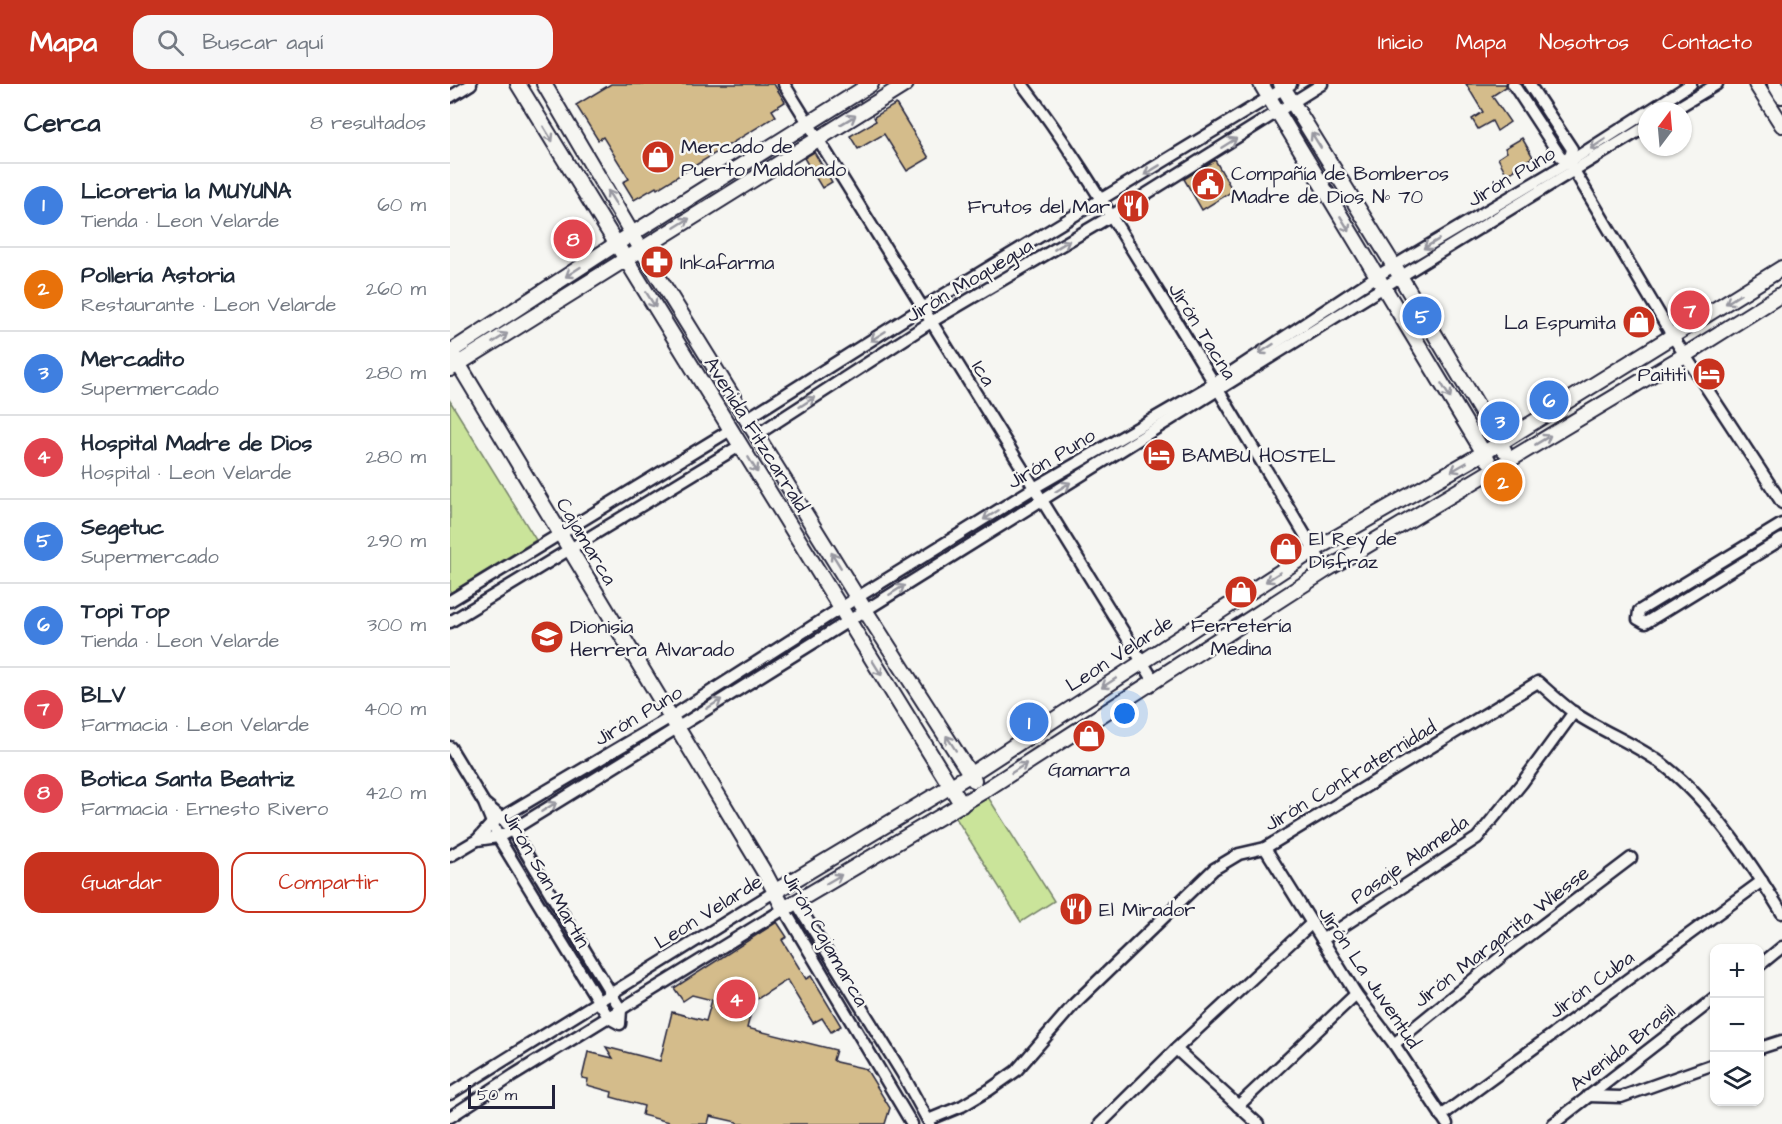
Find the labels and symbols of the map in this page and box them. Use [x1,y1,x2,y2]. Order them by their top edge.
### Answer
north arrow [1638,102,1692,156]
one-way arrow [839,113,856,125]
one-way arrow [543,125,555,142]
one-way arrow [1309,132,1321,149]
place label: Mercado de Puerto Maldonado [681,133,846,184]
one-way arrow [1220,137,1237,149]
one-way arrow [1590,138,1607,150]
shop icon: Mercado de Puerto Maldonado [640,139,676,175]
street label: Jirón Puno [1462,140,1561,214]
place label: Compañía de Bomberos Madre de Dios Nº 70 [1231,160,1449,211]
one-way arrow [1144,164,1161,176]
public building icon: Compañía de Bomberos Madre de Dios Nº 70 [1190,166,1226,202]
restaurant icon: Frutos del Mar [1115,188,1151,224]
one-way arrow [605,190,617,207]
place label: Frutos del Mar [968,193,1110,221]
one-way arrow [1340,215,1352,232]
pin: 8 [554,216,592,262]
one-way arrow [674,217,690,229]
street label: Jirón Moquegua [901,232,1039,331]
one-way arrow [1053,238,1070,250]
one-way arrow [1423,238,1440,250]
pharmacy icon: Inkafarma [639,244,675,280]
place label: Inkafarma [680,249,774,277]
one-way arrow [565,266,582,278]
street label: Jirón Tacna [1161,278,1243,385]
pin: 7 [1670,288,1710,332]
one-way arrow [645,291,657,308]
one-way arrow [1724,293,1741,306]
pin: 5 [1402,294,1442,338]
shop icon: La Espumita [1621,304,1657,340]
place label: La Espumita [1504,309,1616,337]
one-way arrow [491,331,508,344]
one-way arrow [870,331,887,343]
one-way arrow [1258,343,1275,355]
street label: Avenida Fitzcarrald [697,351,815,518]
street label: Ica [964,355,1002,392]
hotel icon: Paititi [1691,356,1727,392]
place label: Paititi [1638,361,1686,389]
pin: 6 [1530,378,1568,422]
one-way arrow [1440,382,1452,399]
one-way arrow [798,396,815,408]
pin: 3 [1480,398,1520,444]
street label: Jirón Puno [1002,422,1101,496]
one-way arrow [1534,433,1551,445]
hotel icon: BAMBU HOSTEL [1141,437,1177,473]
place label: BAMBU HOSTEL [1182,442,1336,470]
one-way arrow [748,456,760,473]
pin: 2 [1484,460,1522,504]
one-way arrow [1451,461,1468,473]
one-way arrow [1054,481,1071,493]
street label: Cajamarca [549,492,623,591]
one-way arrow [983,508,1000,521]
place label: El Rey de Disfraz [1309,525,1397,576]
shop icon: El Rey de Disfraz [1268,531,1304,567]
one-way arrow [829,552,841,569]
one-way arrow [1265,571,1282,583]
shop icon: Ferretería Medina [1223,574,1259,610]
one-way arrow [888,583,905,595]
street label: Leon Velarde [1060,609,1179,699]
place label: Ferretería Medina [1191,612,1291,663]
place label: Dionisia Herrera Alvarado [570,613,734,664]
school or university icon: Dionisia Herrera Alvarado [529,619,565,655]
one-way arrow [871,659,883,676]
one-way arrow [1102,677,1118,689]
street label: Jirón Puno [589,679,688,753]
one-way arrow [705,698,722,710]
your location [1110,699,1139,728]
pin: 1 [1010,700,1048,744]
street label: Jirón Confraternidad [1259,713,1442,838]
shop icon: Gamarra [1071,718,1107,754]
one-way arrow [944,735,956,752]
place label: Gamarra [1048,756,1130,784]
one-way arrow [1011,762,1027,774]
one-way arrow [540,801,557,813]
street label: Jirón San Martín [496,806,597,953]
street label: Pasaje Alameda [1345,809,1474,911]
street label: Jirón Margarita Wiesse [1408,859,1596,1015]
street label: Leon Velarde [649,867,768,956]
street label: Jirón Cajamarca [775,867,875,1012]
one-way arrow [825,873,842,885]
restaurant icon: El Mirador [1058,891,1094,927]
place label: El Mirador [1099,896,1195,924]
street label: Jirón La Juventud [1311,901,1427,1054]
street label: Jirón Cuba [1543,944,1640,1025]
pin: 4 [716,976,756,1022]
street label: Avenida Brasil [1564,998,1681,1098]
scale bar [468,1082,555,1110]

